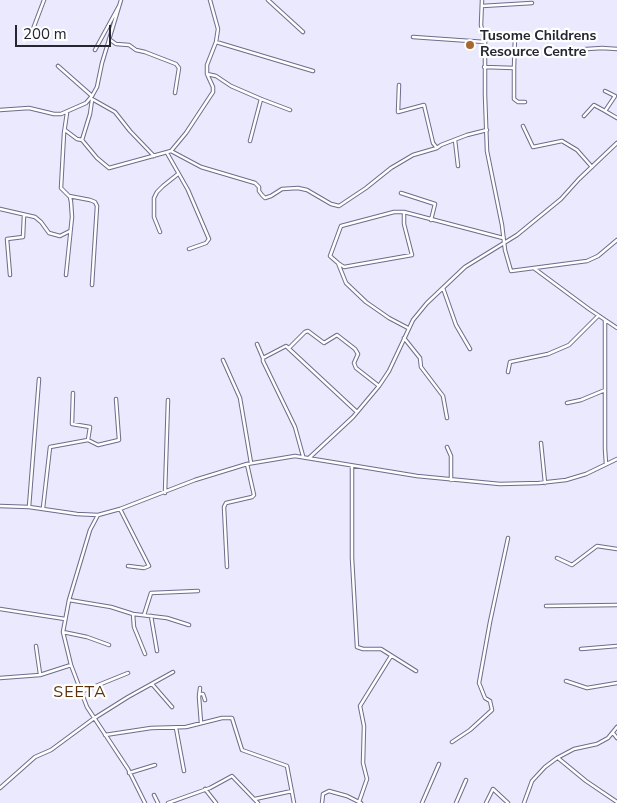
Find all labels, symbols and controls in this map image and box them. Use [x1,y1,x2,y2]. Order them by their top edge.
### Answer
scale bar [18,15,114,47]
text: 200 m [23,24,67,44]
place label: Tusome Childrens Resource Centre [480,29,596,62]
marker: Tusome Childrens Resource Centre [464,39,476,51]
district label: SEETA [53,683,107,703]

